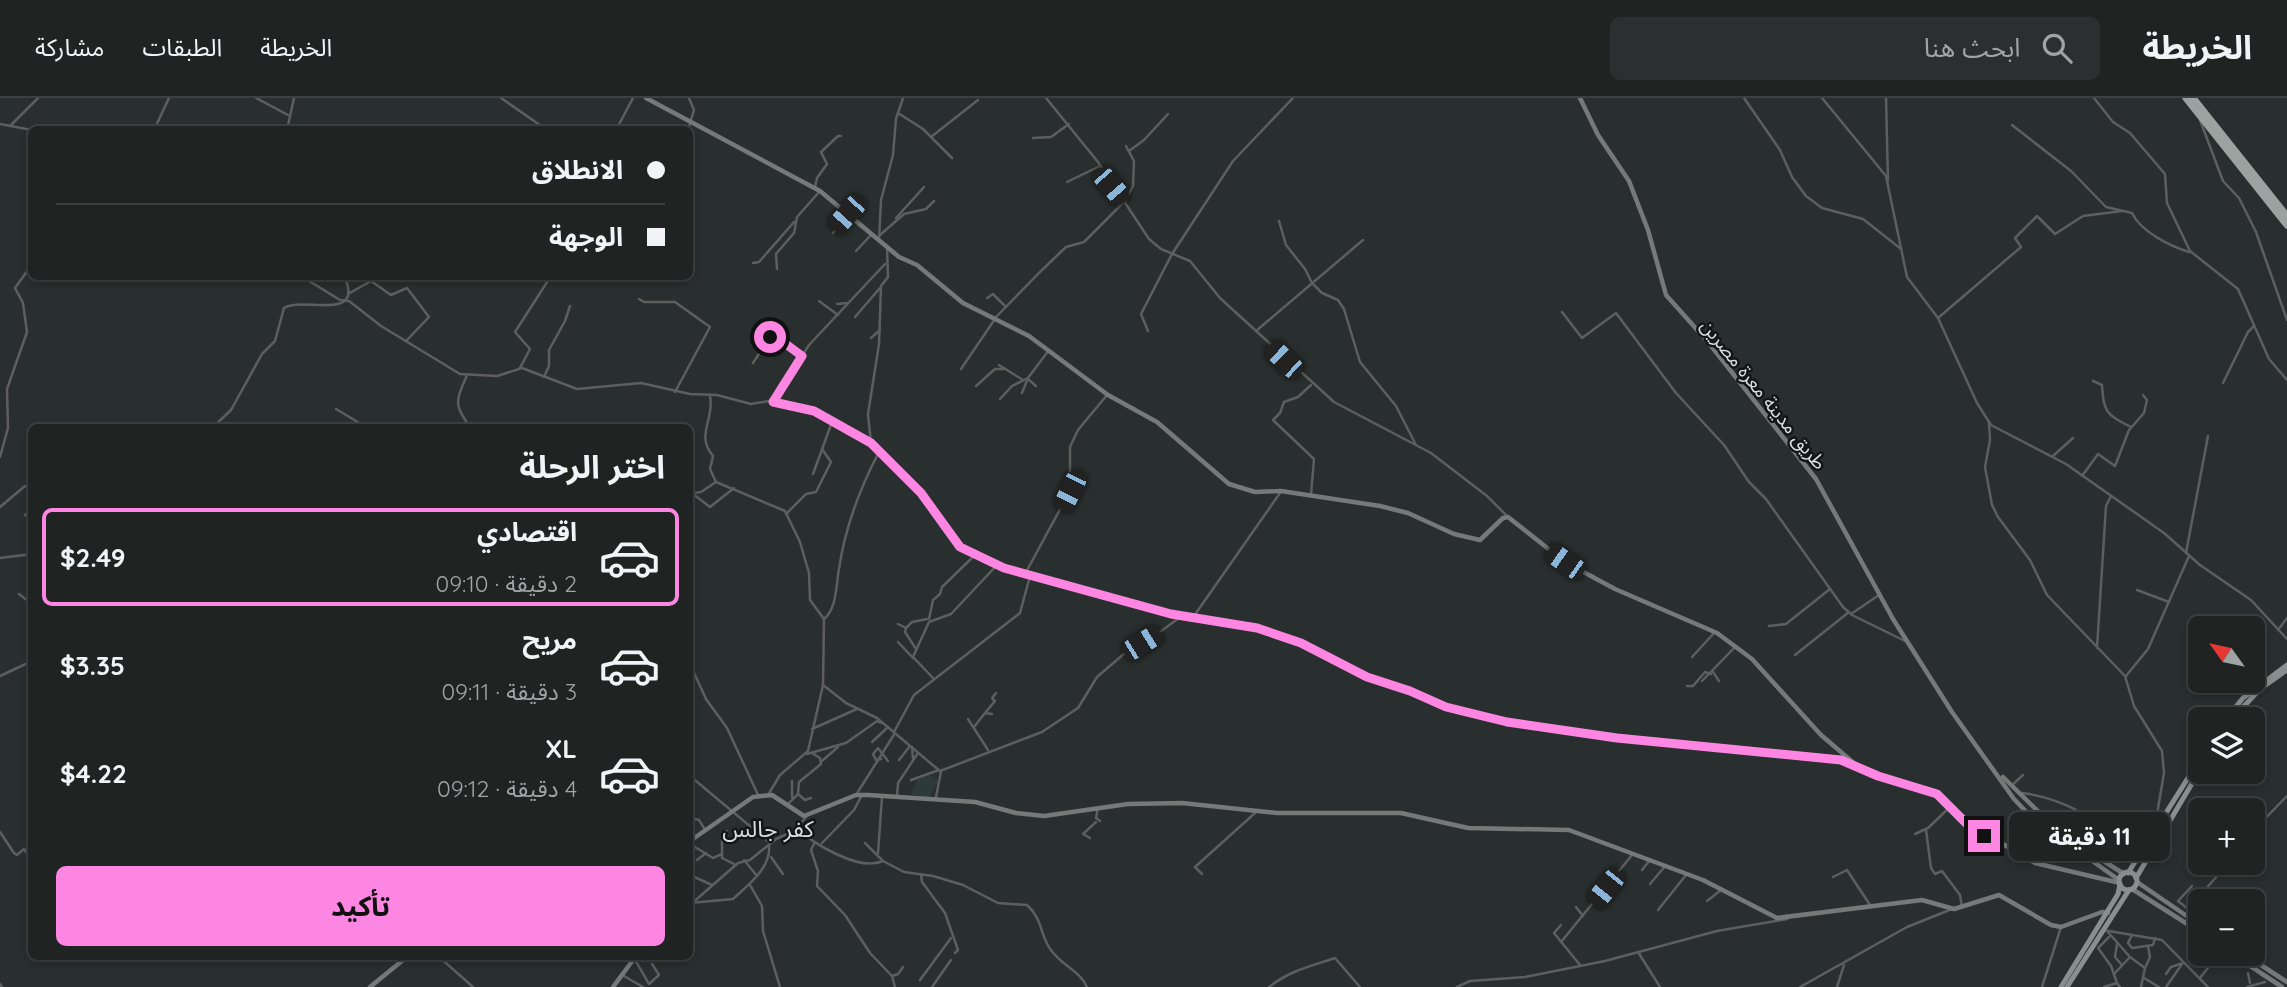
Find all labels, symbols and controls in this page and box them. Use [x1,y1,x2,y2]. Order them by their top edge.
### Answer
search box [1610,17,2100,80]
text: الخريطة [2142,26,2252,67]
icon: search [2038,29,2076,67]
text: ابحث هنا [1924,31,2020,64]
text: مشاركة [35,32,104,62]
text: الطبقات [142,32,222,62]
text: الخريطة [260,32,332,62]
text: الانطلاق [532,153,623,186]
car [1090,163,1133,209]
car [826,191,869,237]
text: الوجهة [549,220,623,253]
street label: طريق مدينة معرة مصرين [1696,314,1832,474]
route start [754,321,786,353]
car [1262,338,1307,382]
text: اختر الرحلة [519,446,665,486]
car [1052,468,1089,514]
text: اقتصادي [477,515,577,548]
icon: car [598,526,661,589]
text: $2.49 [60,541,126,574]
car [1542,541,1589,583]
text: 2 دقيقة · 09:10 [436,569,577,598]
north arrow [2188,616,2264,693]
map controls [2188,616,2265,966]
text: مريح [522,623,577,656]
car [1119,623,1166,663]
icon: car [598,634,661,697]
text: $3.35 [60,649,125,682]
text: 3 دقيقة · 09:11 [441,677,577,706]
button: layers [2188,707,2265,784]
text: XL [545,732,577,765]
icon: car [598,742,661,805]
text: $4.22 [60,757,127,790]
text: 4 دقيقة · 09:12 [437,774,577,803]
button: + [2188,798,2265,875]
callout: 11 دقيقة [2008,812,2170,860]
district label: كفر جالس [722,814,814,843]
route end [1968,820,2000,852]
text: 11 دقيقة [2048,822,2131,851]
car [1585,865,1628,911]
button: تأكيد [56,866,665,946]
button: − [2188,889,2265,966]

